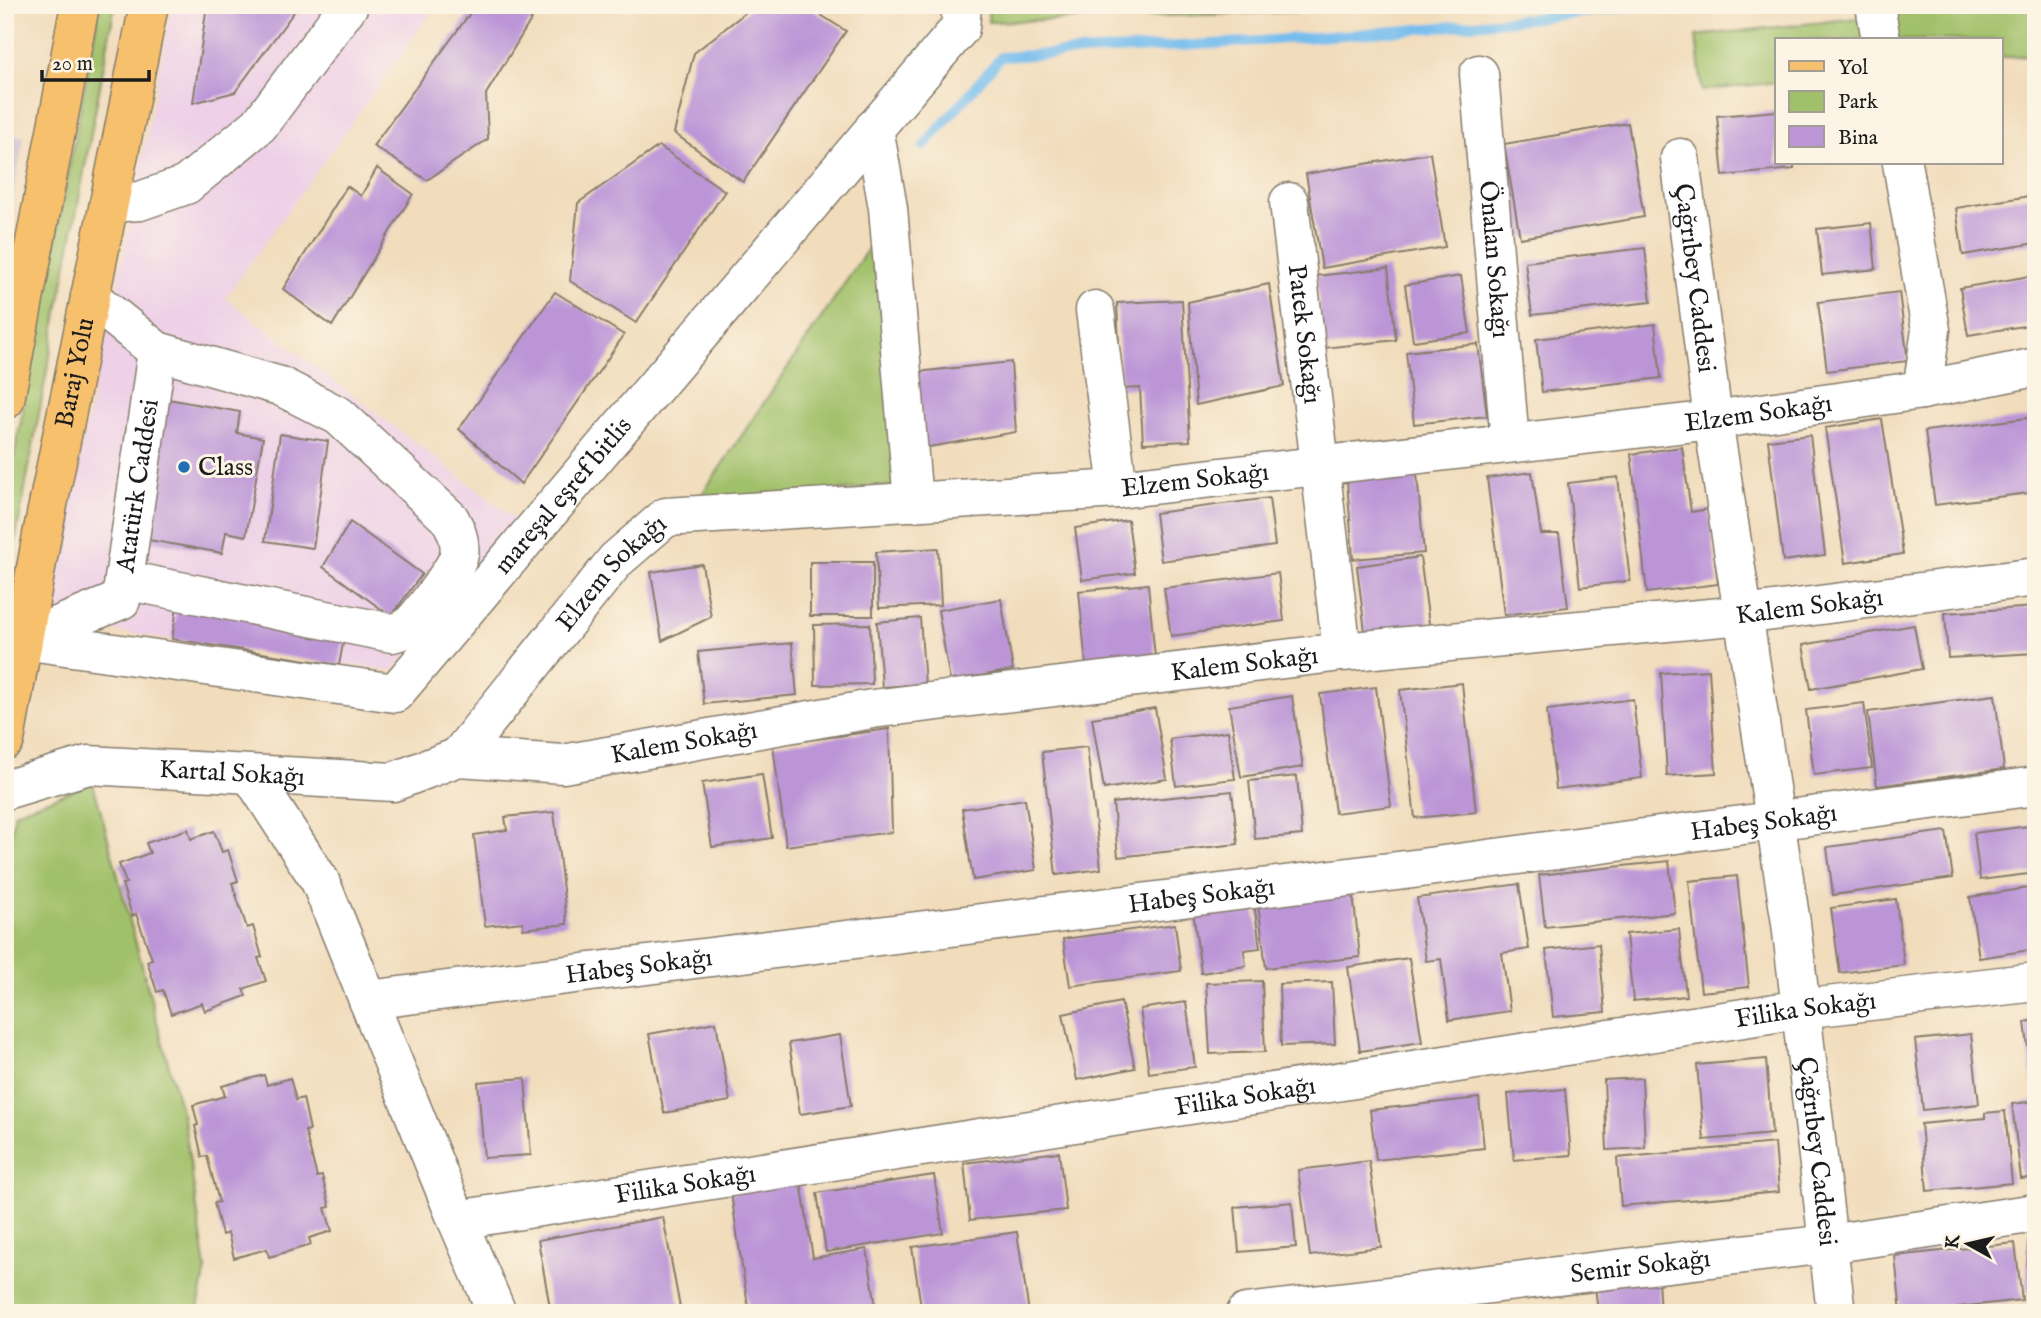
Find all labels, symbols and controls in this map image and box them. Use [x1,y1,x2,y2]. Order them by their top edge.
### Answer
scale bar [42,38,149,82]
legend [1775,38,2002,164]
text: 20 m [52,51,93,78]
text: Yol [1838,55,1868,82]
text: Park [1838,89,1879,116]
text: Bina [1838,125,1879,152]
street label: Önalan Sokağı [1472,179,1518,340]
street label: Çağrıbey Caddesi [1667,182,1723,375]
street label: Patek Sokağı [1280,263,1329,406]
street label: Baraj Yolu [48,315,102,431]
street label: Elzem Sokağı [1683,387,1834,440]
street label: Atatürk Caddesi [109,397,166,576]
street label: mareşal eşref bitlis [487,410,639,581]
place label: Class [198,451,253,484]
street label: Elzem Sokağı [1120,455,1271,505]
marker: Class [176,459,192,475]
street label: Elzem Sokağı [549,507,674,638]
street label: Kalem Sokağı [1734,580,1885,632]
street label: Kalem Sokağı [1169,639,1320,689]
street label: Kalem Sokağı [608,713,760,772]
street label: Kartal Sokağı [158,752,306,794]
street label: Habeş Sokağı [1688,796,1839,848]
street label: Habeş Sokağı [1126,870,1277,921]
street label: Habeş Sokağı [564,940,714,992]
street label: Filika Sokağı [1733,984,1878,1036]
street label: Çağrıbey Caddesi [1790,1055,1845,1248]
street label: Filika Sokağı [1173,1069,1318,1124]
street label: Filika Sokağı [613,1157,758,1211]
north arrow [1932,1210,2002,1280]
text: K [1940,1232,1966,1250]
street label: Semir Sokağı [1568,1242,1712,1291]

